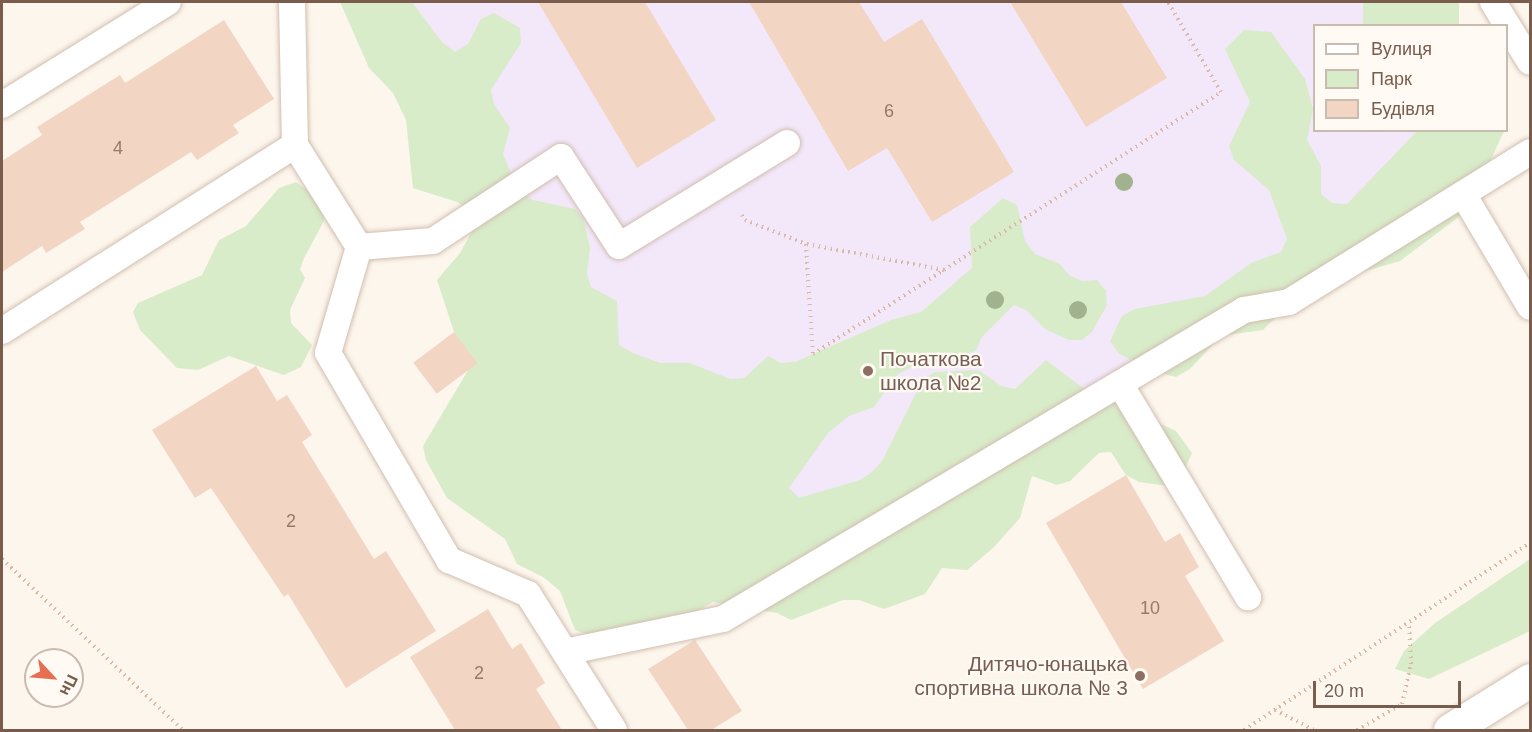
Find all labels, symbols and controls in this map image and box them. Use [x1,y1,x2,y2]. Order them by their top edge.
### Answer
legend [1313,24,1508,132]
text: Вулиця [1371,39,1432,59]
text: Парк [1371,69,1412,89]
text: Будівля [1371,99,1435,119]
house number: 6 [884,100,894,122]
house number: 4 [113,137,123,159]
place label: Початкова школа №2 [880,346,982,396]
marker: Початкова школа №2 [861,364,875,378]
house number: 2 [286,510,296,532]
house number: 10 [1140,597,1160,619]
north arrow [24,648,84,708]
place label: Дитячо-юнацька спортивна школа № 3 [914,651,1128,701]
house number: 2 [474,662,484,684]
marker: Дитячо-юнацька спортивна школа № 3 [1133,669,1147,683]
scale bar [1316,669,1464,707]
text: Пн [57,672,81,698]
text: 20 m [1324,681,1364,701]

